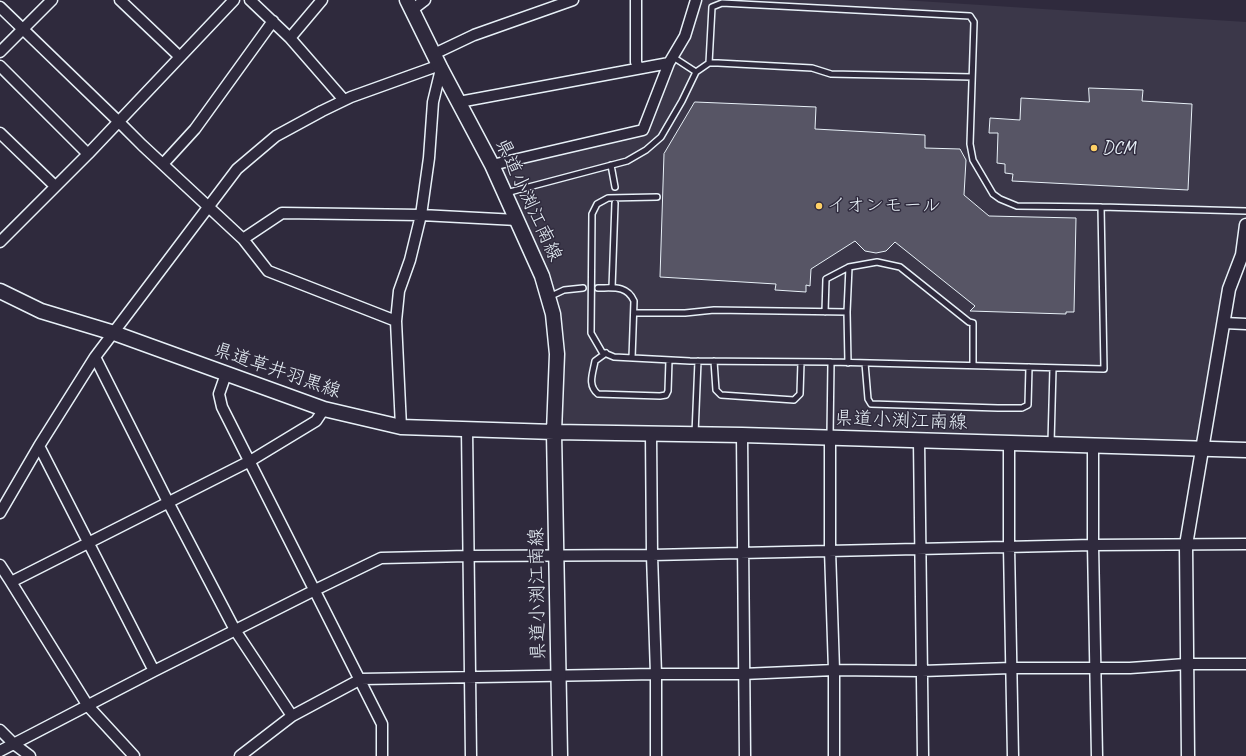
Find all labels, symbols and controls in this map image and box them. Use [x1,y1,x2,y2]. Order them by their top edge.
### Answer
street label: 県道小渕江南線 [490,135,566,265]
place label: DCM [1102,137,1136,159]
marker: DCM [1089,143,1099,153]
place label: イオンモール [827,195,941,217]
marker: イオンモール [814,201,824,211]
street label: 県道草井羽黒線 [210,339,344,403]
street label: 県道小渕江南線 [834,407,968,435]
street label: 県道小渕江南線 [525,527,551,661]

